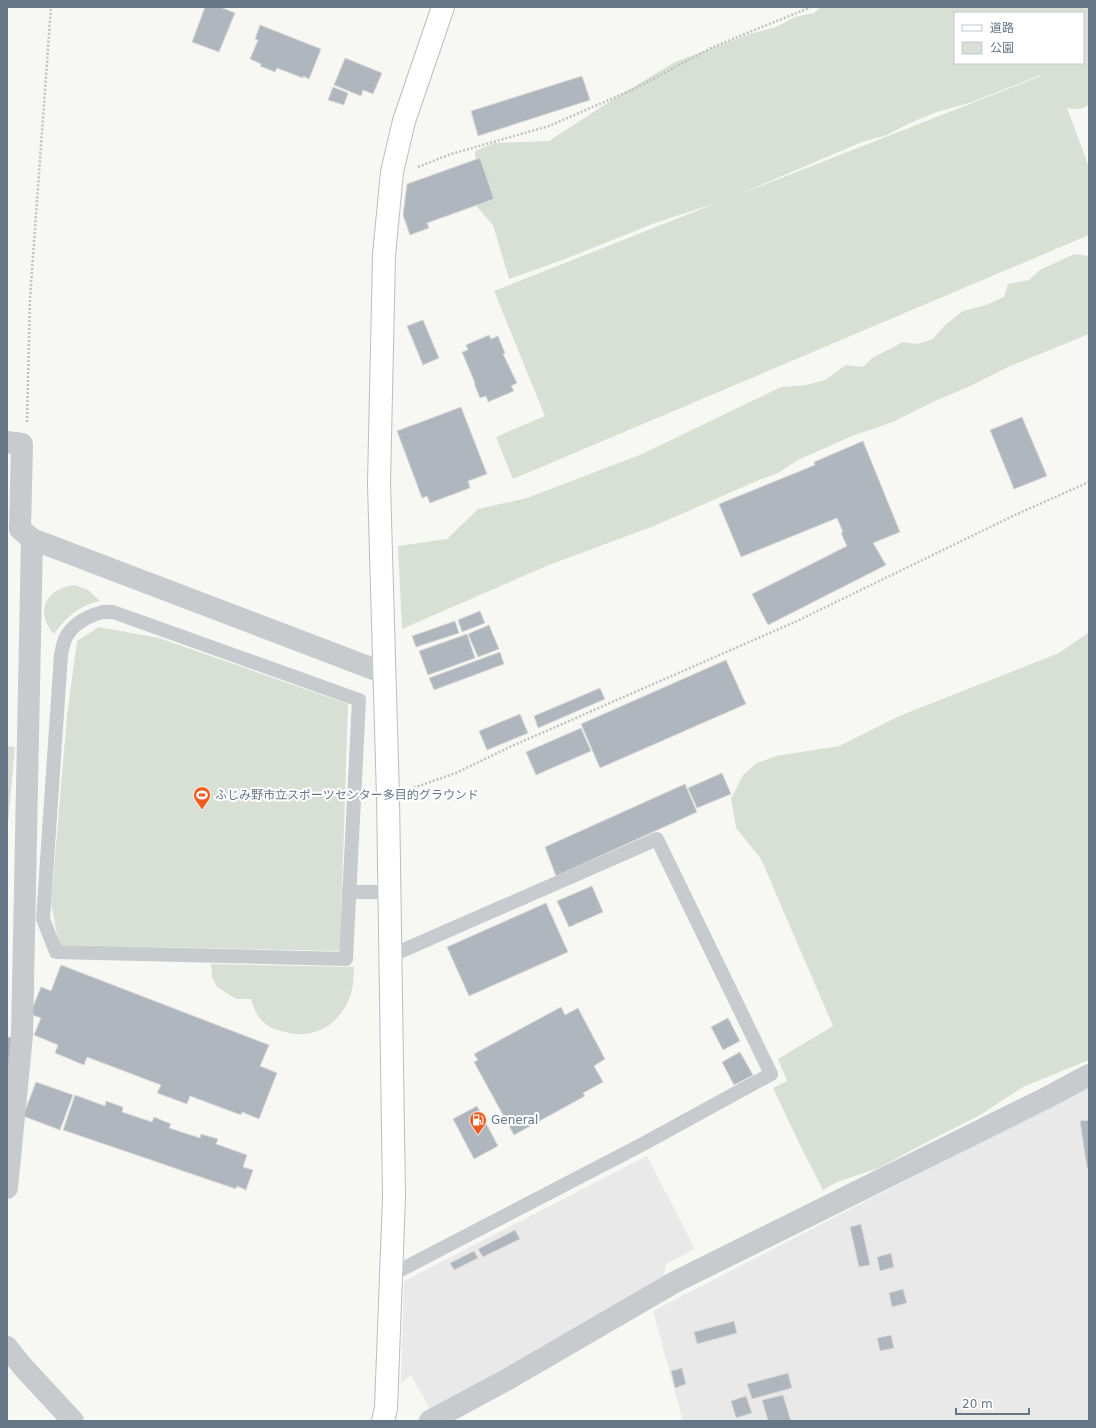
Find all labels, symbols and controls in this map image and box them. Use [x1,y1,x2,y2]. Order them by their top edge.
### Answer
legend [954,12,1084,64]
text: 道路 [990,21,1014,35]
text: 公園 [990,41,1014,55]
sports icon: ふじみ野市⽴スポーツセンター多⽬的グラウンド [192,785,212,810]
place label: ふじみ野市⽴スポーツセンター多⽬的グラウンド [215,788,479,802]
fuel station icon: General [468,1110,488,1135]
place label: General [491,1113,538,1127]
scale bar [956,1390,1029,1416]
text: 20 m [962,1397,993,1411]

